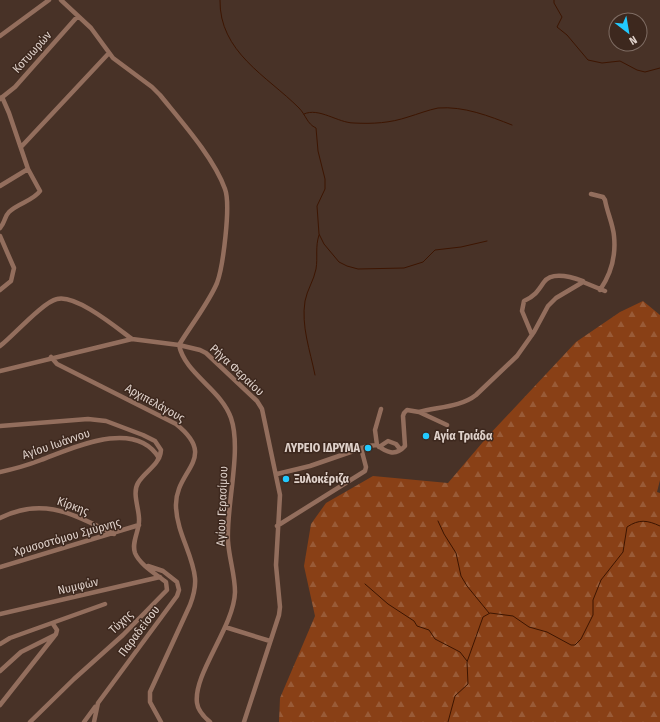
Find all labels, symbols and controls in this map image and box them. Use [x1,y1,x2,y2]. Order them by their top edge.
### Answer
north arrow [608,12,648,52]
street label: Κοτυωρών [10,28,55,76]
text: N [627,33,639,47]
street label: Ρήγα Φεραίου [207,341,267,399]
street label: Αρχιπελάγους [123,381,187,425]
street label: Αγίου Ιωάννου [20,426,92,462]
place label: Αγία Τριάδα [433,428,493,443]
marker: Αγία Τριάδα [421,431,431,441]
place label: ΛΥΡΕΙΟ ΙΔΡΥΜΑ [284,441,360,455]
marker: ΛΥΡΕΙΟ ΙΔΡΥΜΑ [363,443,373,453]
street label: Αγίου Γερασίμου [214,466,230,546]
place label: Ξυλοκέριζα [294,471,350,486]
marker: Ξυλοκέριζα [281,474,291,484]
street label: Κίρκης [55,494,91,518]
street label: Χρυσοστόμου Σμύρνης [12,515,122,559]
street label: Νυμφών [56,574,100,597]
street label: Παραδείσου [116,603,162,659]
street label: Τύχης [106,607,136,637]

